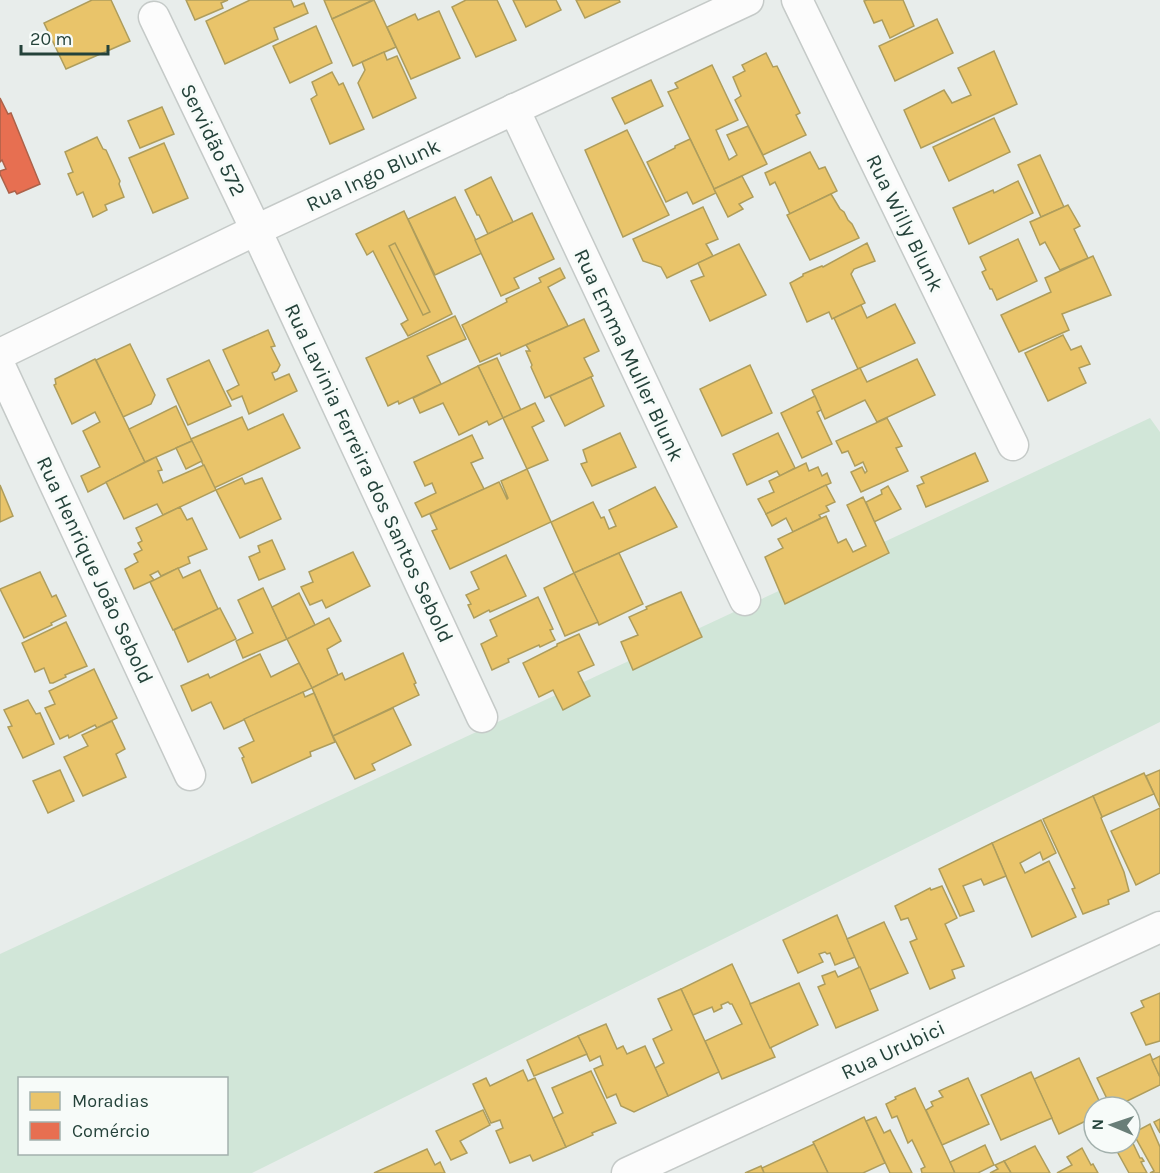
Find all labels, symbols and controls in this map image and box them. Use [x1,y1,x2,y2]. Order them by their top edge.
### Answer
scale bar [21,18,108,56]
text: 20 m [30,28,72,50]
street label: Servidão 572 [175,80,251,200]
street label: Rua Ingo Blunk [302,133,444,217]
street label: Rua Willy Blunk [861,150,949,296]
street label: Rua Emma Muller Blunk [569,245,689,465]
street label: Rua Lavinia Ferreira dos Santos Sebold [280,300,458,646]
street label: Rua Henrique João Sebold [32,453,158,687]
street label: Rua Urubici [837,1015,949,1085]
legend [18,1077,228,1155]
text: Moradias [72,1090,149,1112]
north arrow [1082,1095,1142,1155]
text: N [1088,1118,1107,1131]
text: Comércio [72,1120,150,1142]

